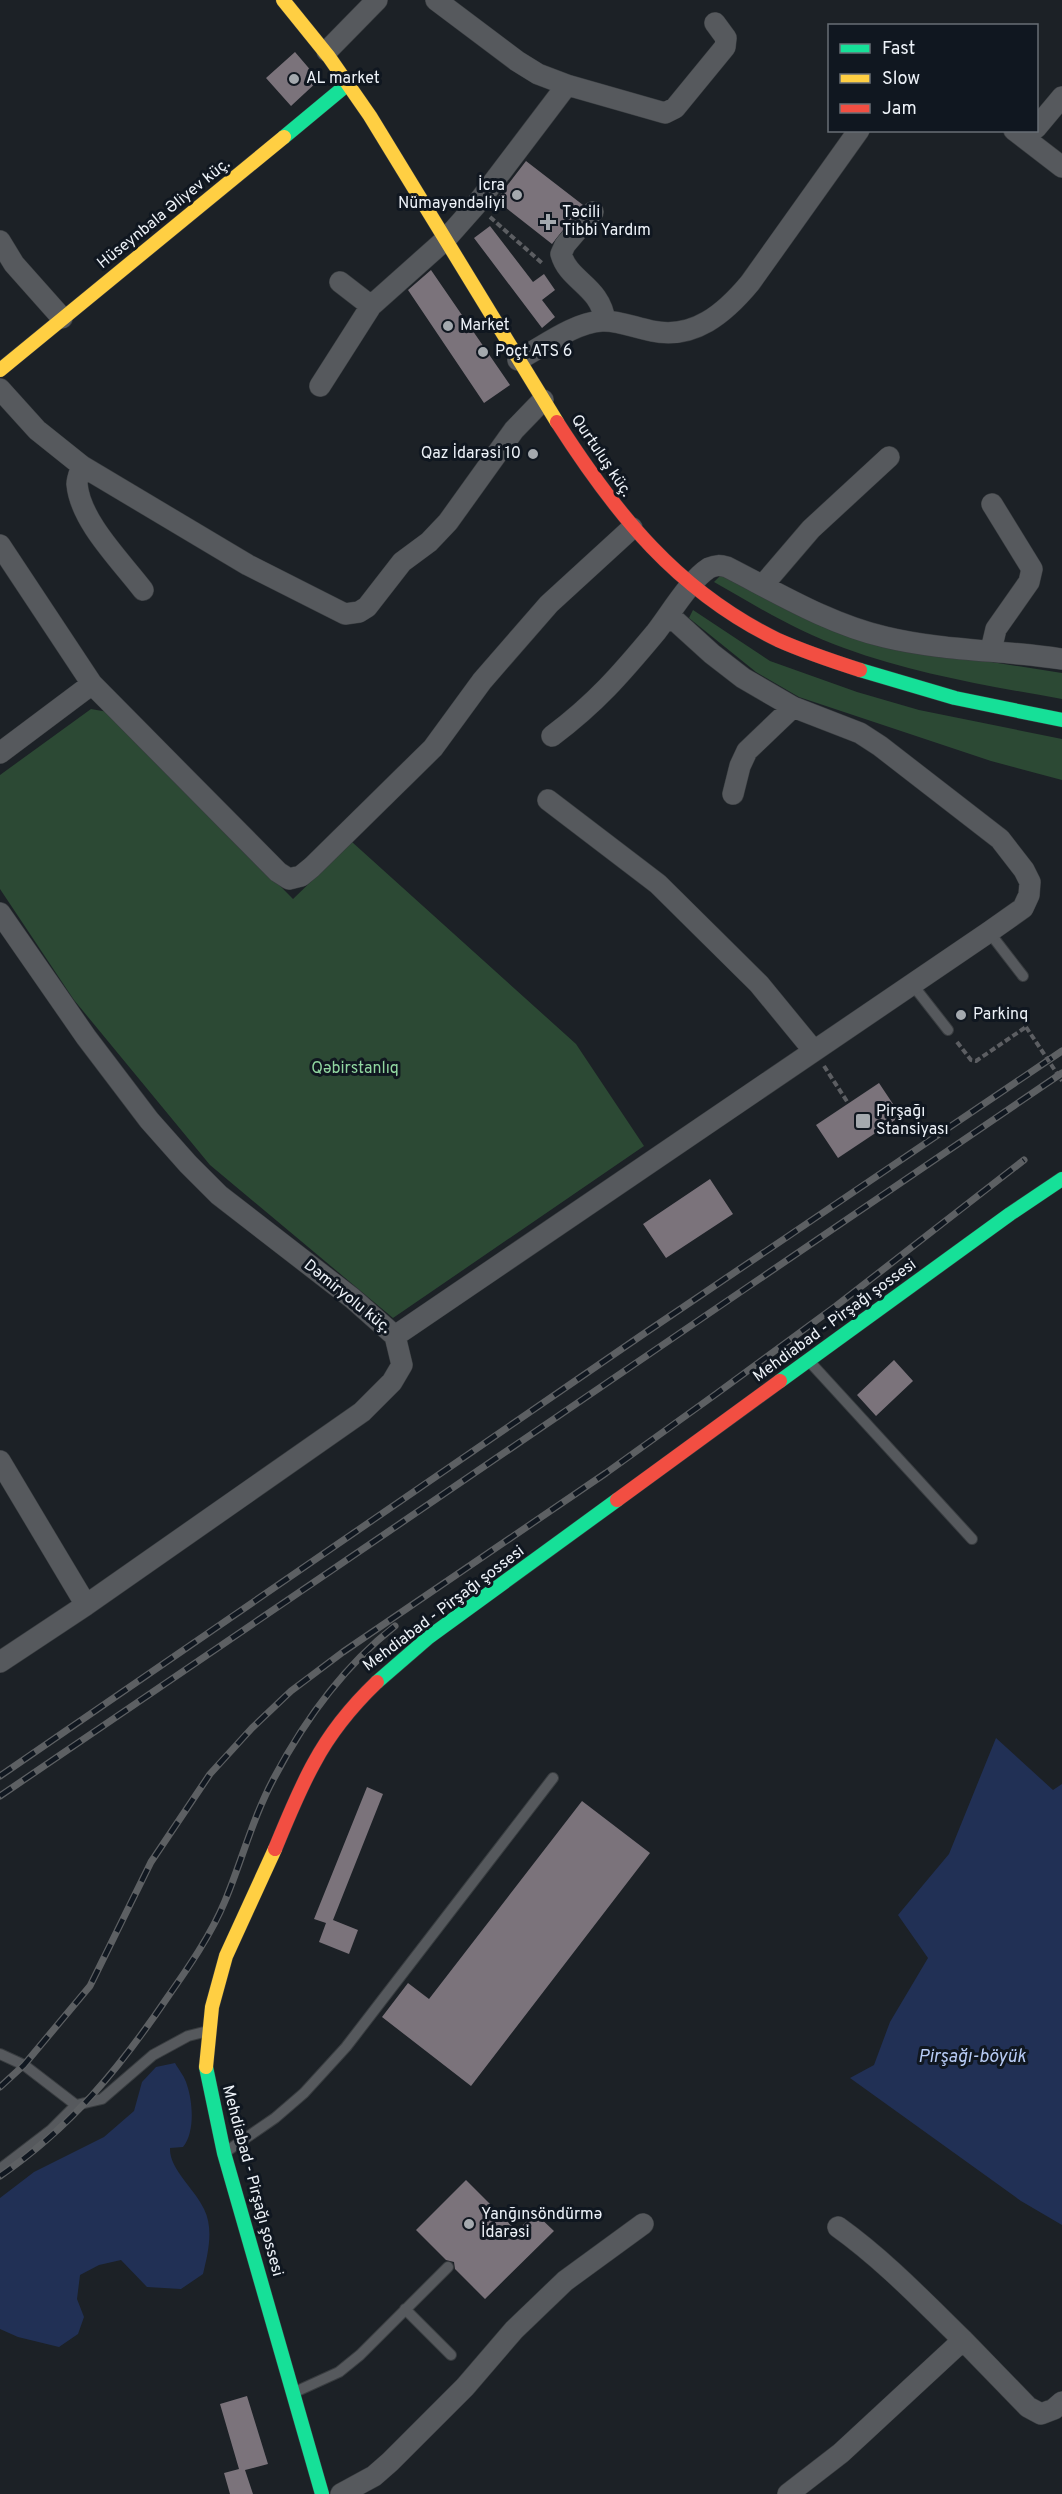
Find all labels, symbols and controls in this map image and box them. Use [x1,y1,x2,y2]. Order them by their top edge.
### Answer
legend [828,24,1038,132]
text: Fast [882,38,915,61]
text: Slow [882,68,920,91]
place label: AL market [306,69,380,89]
marker: AL market [287,72,301,86]
text: Jam [882,98,917,121]
street label: Hüseynbala Əliyev küç. [94,154,234,274]
place label: İcra Nümayəndəliyi [398,175,505,214]
marker: İcra Nümayəndəliyi [510,188,524,202]
place label: Təcili Tibbi Yardım [562,203,651,241]
marker: Təcili Tibbi Yardım [539,213,557,231]
place label: Market [460,316,510,336]
marker: Market [441,319,455,333]
place label: Poçt ATS 6 [495,342,572,362]
marker: Poçt ATS 6 [476,345,490,359]
street label: Qurtuluş küç. [566,411,636,501]
place label: Qaz İdarəsi 10 [421,443,521,464]
marker: Qaz İdarəsi 10 [526,447,540,461]
place label: Parkinq [973,1005,1028,1025]
marker: Parkinq [954,1008,968,1022]
park label: Qəbirstanlıq [311,1059,399,1079]
place label: Pirşağı Stansiyası [876,1102,949,1140]
marker: Pirşağı Stansiyası [854,1112,872,1130]
street label: Mehdiabad - Pirşağı şossesi [749,1255,921,1387]
street label: Dəmiryolu küç. [299,1256,395,1338]
street label: Mehdiabad - Pirşağı şossesi [359,1542,529,1676]
water label: Pirşağı-böyük [918,2046,1027,2069]
street label: Mehdiabad - Pirşağı şossesi [217,2083,287,2279]
place label: Yanğınsöndürmə İdarəsi [481,2205,602,2243]
marker: Yanğınsöndürmə İdarəsi [462,2217,476,2231]

